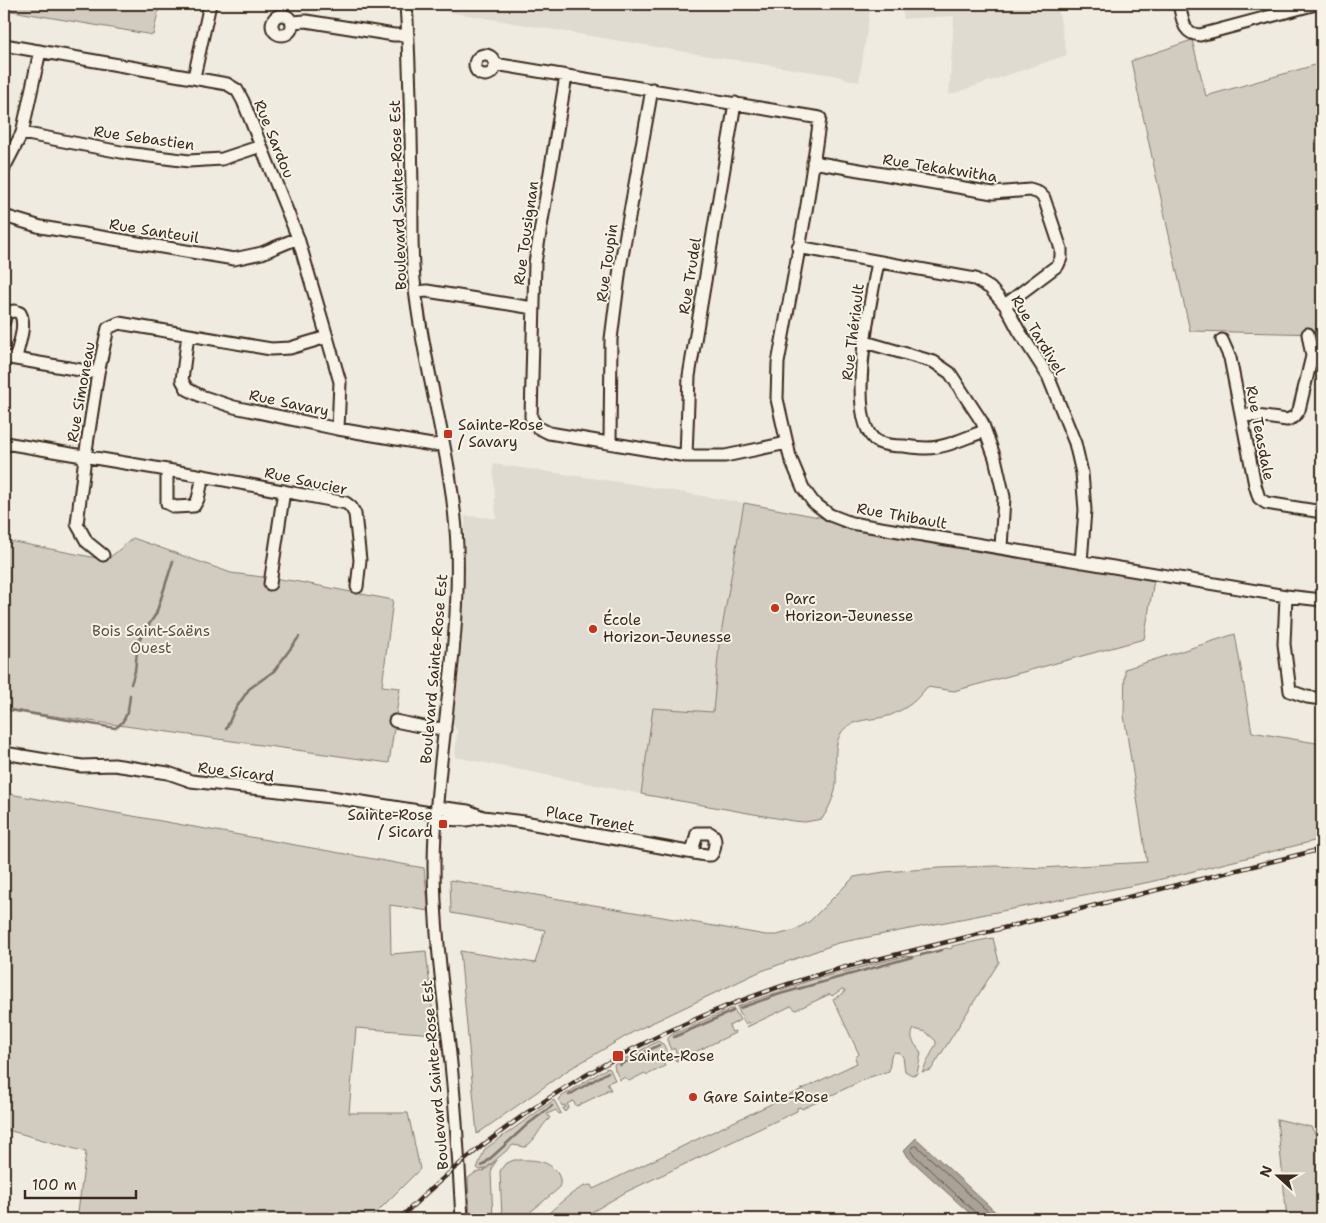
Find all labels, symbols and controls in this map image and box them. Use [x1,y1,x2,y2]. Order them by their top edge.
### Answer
street label: Rue Sardou [249,97,299,181]
street label: Boulevard Sainte-Rose Est [385,99,411,291]
street label: Rue Sebastien [92,121,196,155]
street label: Rue Tekakwitha [881,149,999,187]
street label: Rue Tousignan [509,180,543,286]
street label: Rue Santeuil [108,214,201,248]
street label: Rue Toupin [592,223,622,303]
street label: Rue Trudel [674,236,706,316]
street label: Rue Thériault [837,282,869,382]
street label: Rue Tardivel [1006,292,1070,379]
street label: Rue Simoneau [62,340,100,444]
street label: Rue Teasdale [1241,384,1279,482]
street label: Rue Savary [247,385,331,421]
place label: Sainte-Rose / Savary [458,415,543,452]
marker: Sainte-Rose / Savary [442,428,454,440]
street label: Rue Saucier [263,462,349,500]
street label: Rue Thibault [855,498,949,534]
street label: Boulevard Sainte-Rose Est [416,573,452,765]
place label: Parc Horizon-Jeunesse [785,589,914,626]
marker: Parc Horizon-Jeunesse [769,602,781,614]
place label: École Horizon-Jeunesse [603,609,732,647]
park label: Bois Saint-Saëns Ouest [92,621,210,658]
marker: École Horizon-Jeunesse [587,623,599,635]
street label: Rue Sicard [197,757,276,787]
street label: Place Trenet [544,801,636,837]
place label: Sainte-Rose / Sicard [348,805,433,842]
marker: Sainte-Rose / Sicard [437,818,449,830]
street label: Boulevard Sainte-Rose Est [417,979,453,1171]
place label: Sainte-Rose [629,1046,714,1066]
marker: Sainte-Rose [611,1049,625,1063]
place label: Gare Sainte-Rose [703,1087,829,1107]
marker: Gare Sainte-Rose [687,1091,699,1103]
north arrow [1254,1150,1304,1200]
text: N [1255,1163,1276,1180]
scale bar [25,1168,136,1200]
text: 100 m [32,1175,77,1195]

